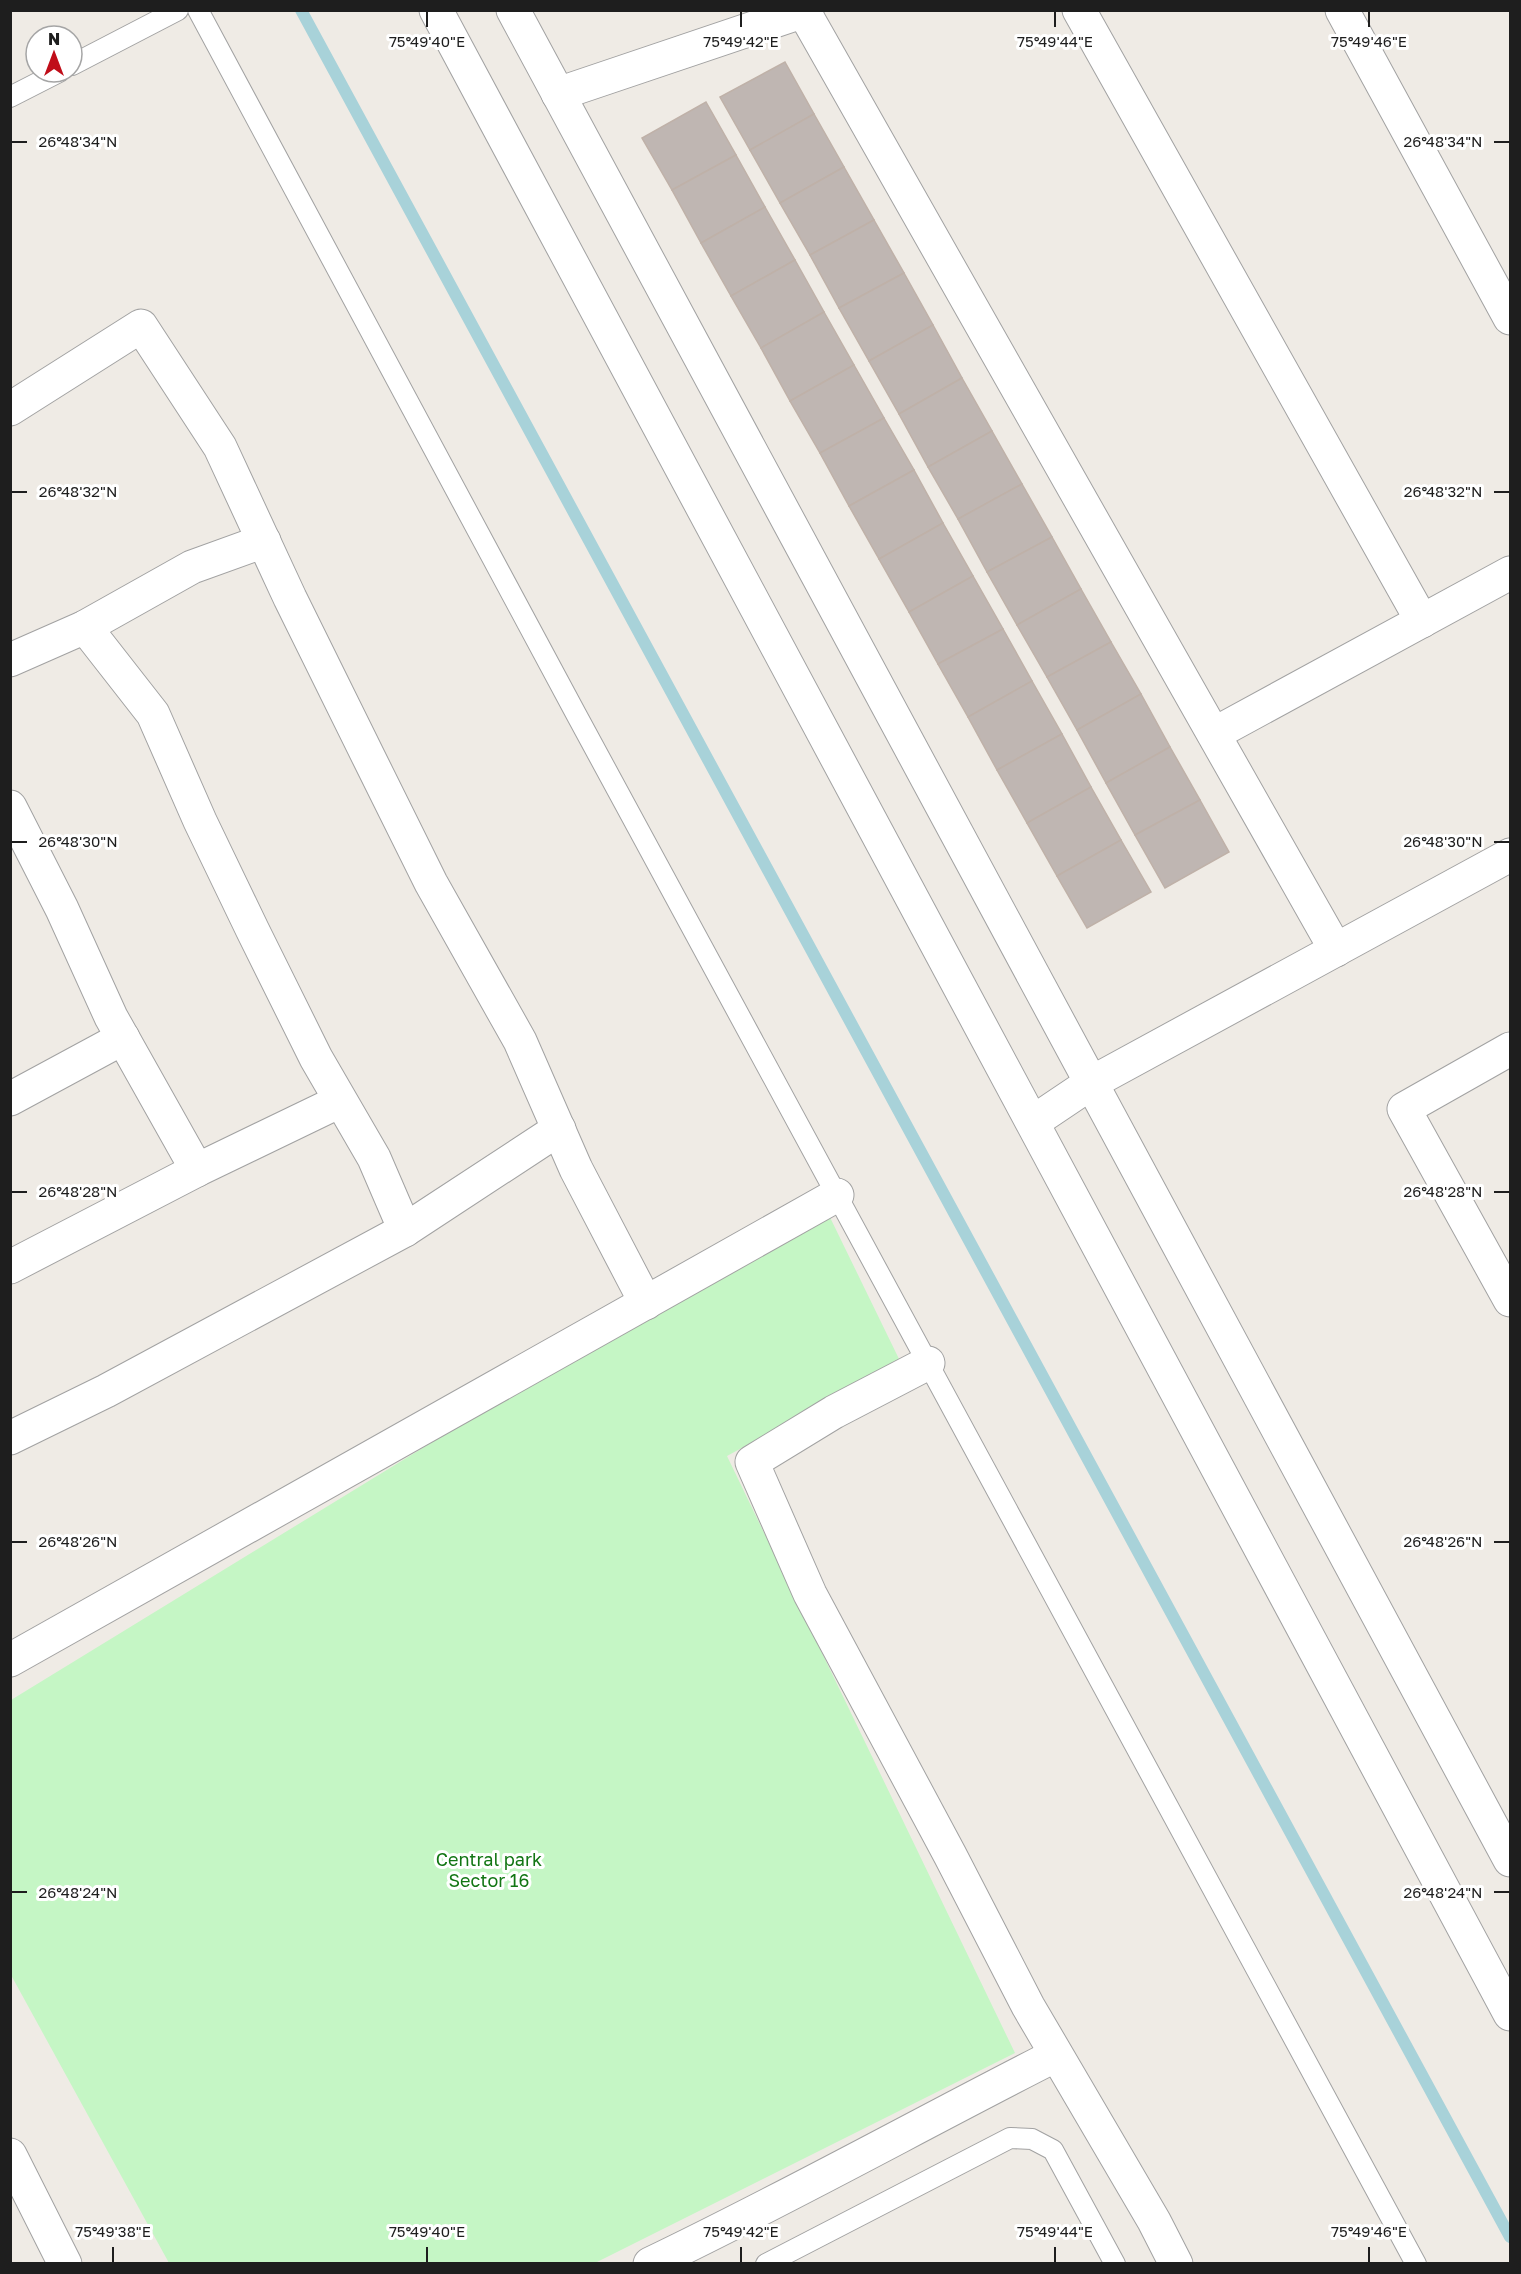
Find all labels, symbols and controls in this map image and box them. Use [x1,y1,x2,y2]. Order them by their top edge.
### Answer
north arrow [24,24,84,84]
text: N [48,29,60,49]
text: 75°49'40"E [389,32,465,50]
text: 75°49'42"E [703,32,779,50]
text: 75°49'44"E [1017,32,1093,50]
text: 75°49'46"E [1331,32,1407,50]
text: 26°48'34"N [38,132,118,150]
text: 26°48'34"N [1403,132,1483,150]
text: 26°48'32"N [39,482,117,500]
text: 26°48'32"N [1404,482,1482,500]
text: 26°48'30"N [38,832,118,850]
text: 26°48'30"N [1403,832,1483,850]
text: 26°48'28"N [39,1182,117,1200]
text: 26°48'28"N [1404,1182,1482,1200]
text: 26°48'26"N [39,1532,117,1550]
text: 26°48'26"N [1404,1532,1482,1550]
park label: Central park Sector 16 [436,1848,542,1891]
text: 26°48'24"N [39,1883,117,1901]
text: 26°48'24"N [1404,1883,1482,1901]
text: 75°49'38"E [75,2222,151,2240]
text: 75°49'40"E [389,2222,465,2240]
text: 75°49'42"E [703,2222,779,2240]
text: 75°49'44"E [1017,2222,1093,2240]
text: 75°49'46"E [1331,2222,1407,2240]

